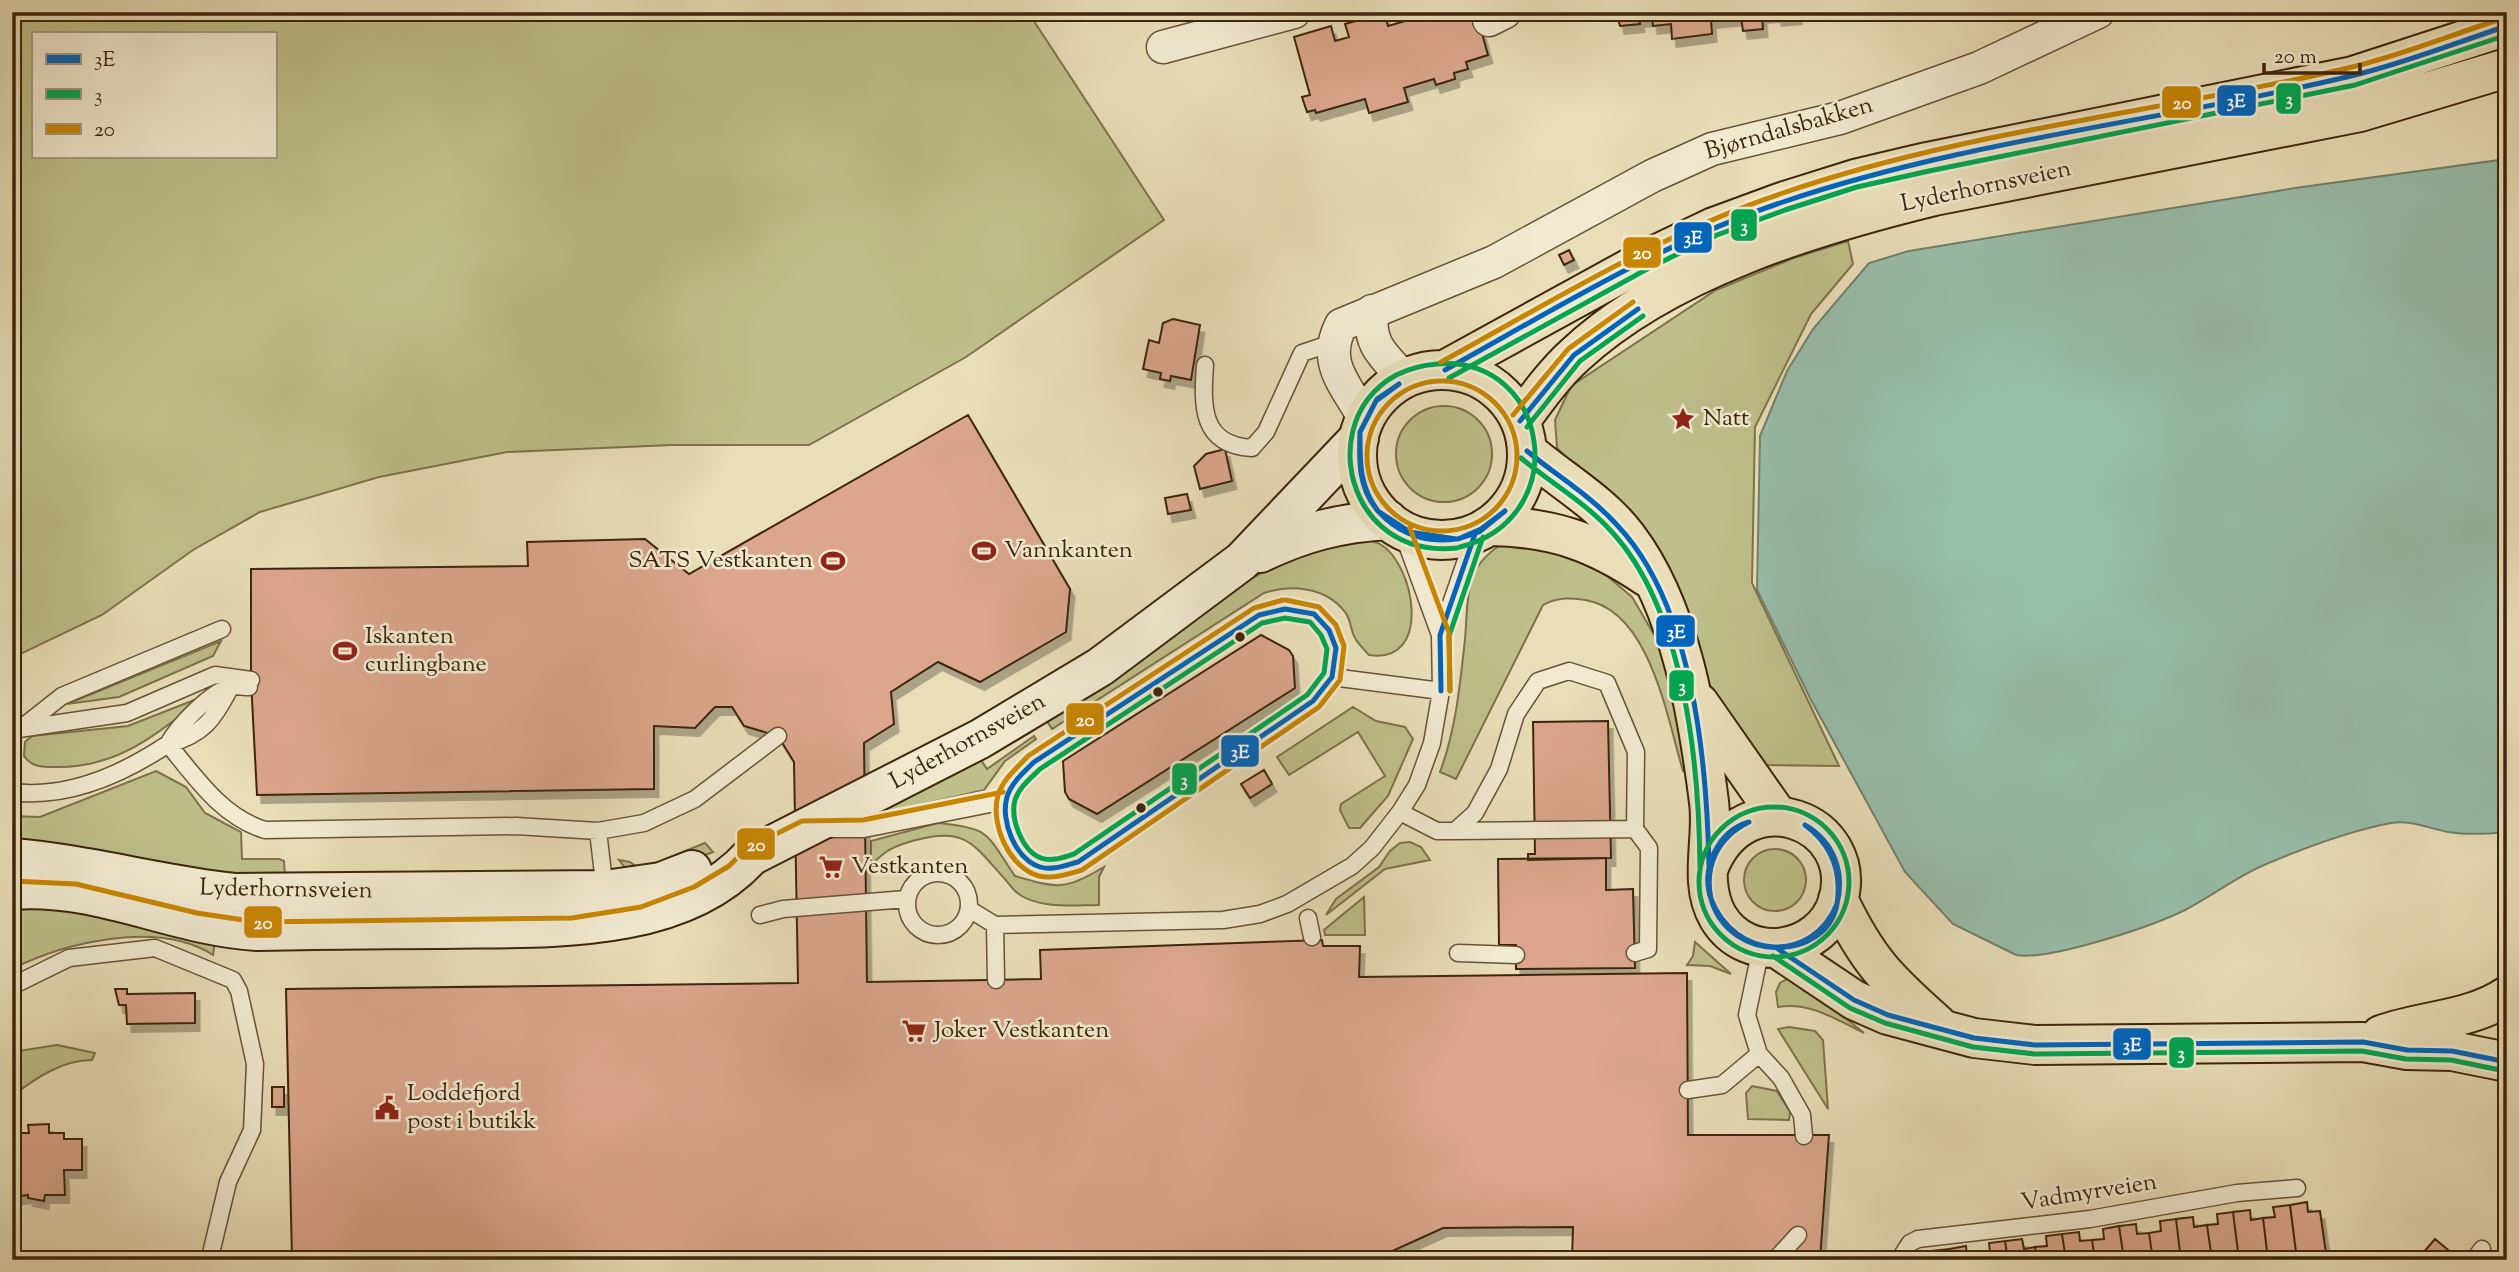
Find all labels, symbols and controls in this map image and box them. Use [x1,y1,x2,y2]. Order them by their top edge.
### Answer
legend [32,32,276,158]
scale bar [2264,32,2360,76]
text: 20 m [2274,43,2317,73]
text: 3E [94,46,115,76]
text: 3 [94,82,102,112]
line badge: 3 [2275,82,2302,115]
line badge: 3E [2216,84,2257,117]
line badge: 20 [2161,85,2202,119]
text: 3 [2285,87,2293,114]
street label: Bjørndalsbakken [1701,89,1877,169]
text: 3E [2226,89,2246,116]
text: 20 [2173,91,2191,118]
text: 20 [94,116,115,146]
street label: Lyderhornsveien [1898,152,2074,222]
line badge: 3 [1730,208,1758,242]
text: 3 [1740,214,1748,241]
line badge: 3E [1673,221,1713,254]
text: 3E [1683,226,1703,253]
line badge: 20 [1622,236,1662,269]
text: 20 [1633,241,1651,268]
place label: Natt [1703,402,1749,436]
place icon: Natt [1669,405,1697,433]
place label: Vannkanten [1004,534,1133,568]
sports icon: Vannkanten [970,537,998,565]
place label: SATS Vestkanten [628,544,813,578]
sports icon: SATS Vestkanten [819,547,847,575]
line badge: 3E [1655,614,1696,648]
place label: Iskanten curlingbane [365,620,487,682]
text: 3E [1666,620,1686,647]
unlabelled marker [1233,630,1247,644]
sports icon: Iskanten curlingbane [331,637,359,665]
line badge: 3 [1668,669,1695,702]
text: 3 [1678,674,1686,701]
street label: Lyderhornsveien [884,685,1052,799]
unlabelled marker [1151,685,1165,699]
line badge: 20 [1065,702,1105,736]
text: 20 [1076,708,1094,735]
line badge: 3E [1220,734,1260,768]
text: 3E [1230,740,1250,767]
line badge: 3 [1171,762,1198,796]
text: 3 [1180,768,1188,795]
unlabelled marker [1134,801,1148,815]
line badge: 20 [736,827,776,861]
text: 20 [747,833,765,860]
place label: Vestkanten [851,850,969,884]
supermarket icon: Vestkanten [817,853,845,881]
street label: Lyderhornsveien [199,871,373,909]
line badge: 20 [243,905,283,939]
text: 20 [254,911,272,938]
place label: Joker Vestkanten [932,1014,1109,1048]
supermarket icon: Joker Vestkanten [900,1017,928,1045]
line badge: 3E [2112,1027,2152,1061]
text: 3E [2122,1033,2142,1060]
line badge: 3 [2168,1036,2195,1069]
text: 3 [2177,1041,2185,1068]
place label: Loddefjord post i butikk [407,1077,536,1139]
public building icon: Loddefjord post i butikk [373,1094,401,1122]
street label: Vadmyrveien [2018,1165,2160,1221]

